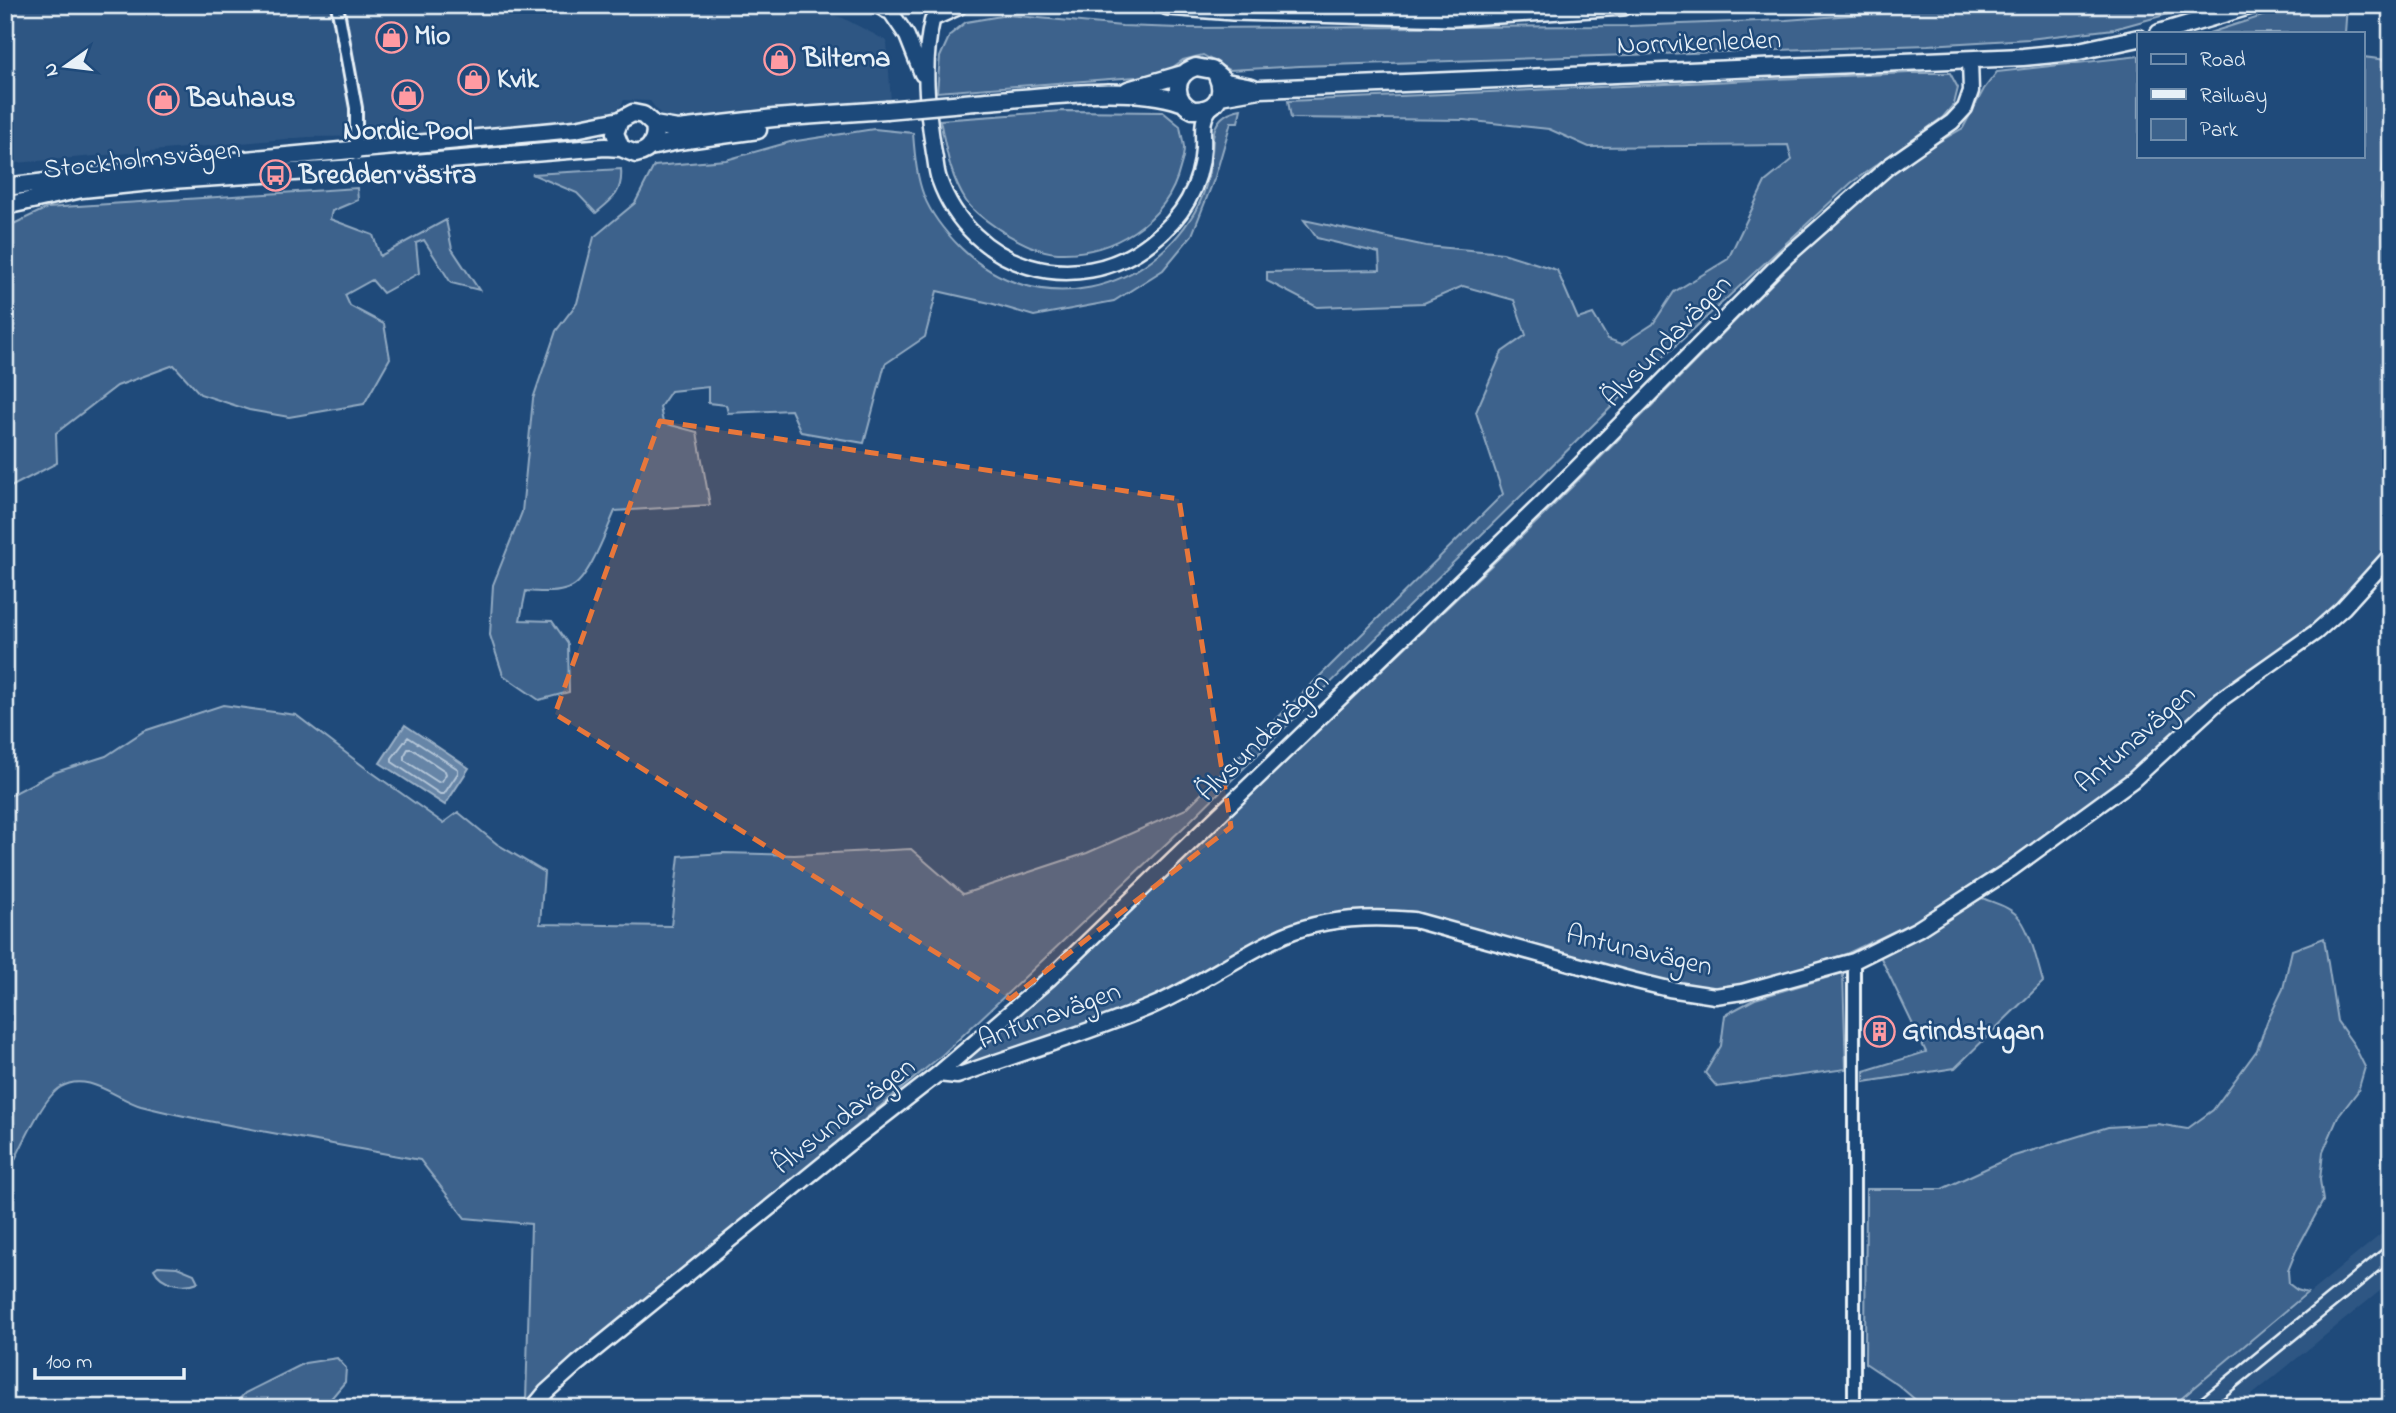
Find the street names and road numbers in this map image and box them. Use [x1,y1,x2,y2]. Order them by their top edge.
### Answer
street label: Norrvikenleden [1616,21,1782,67]
street label: Stockholmsvägen [41,130,243,192]
street label: Älvsundavägen [1594,266,1742,418]
street label: Älvsundavägen [1188,664,1340,812]
street label: Antunavägen [2066,676,2206,804]
street label: Antunavägen [1562,915,1716,989]
street label: Antunavägen [973,972,1127,1062]
street label: Älvsundavägen [765,1048,925,1186]

